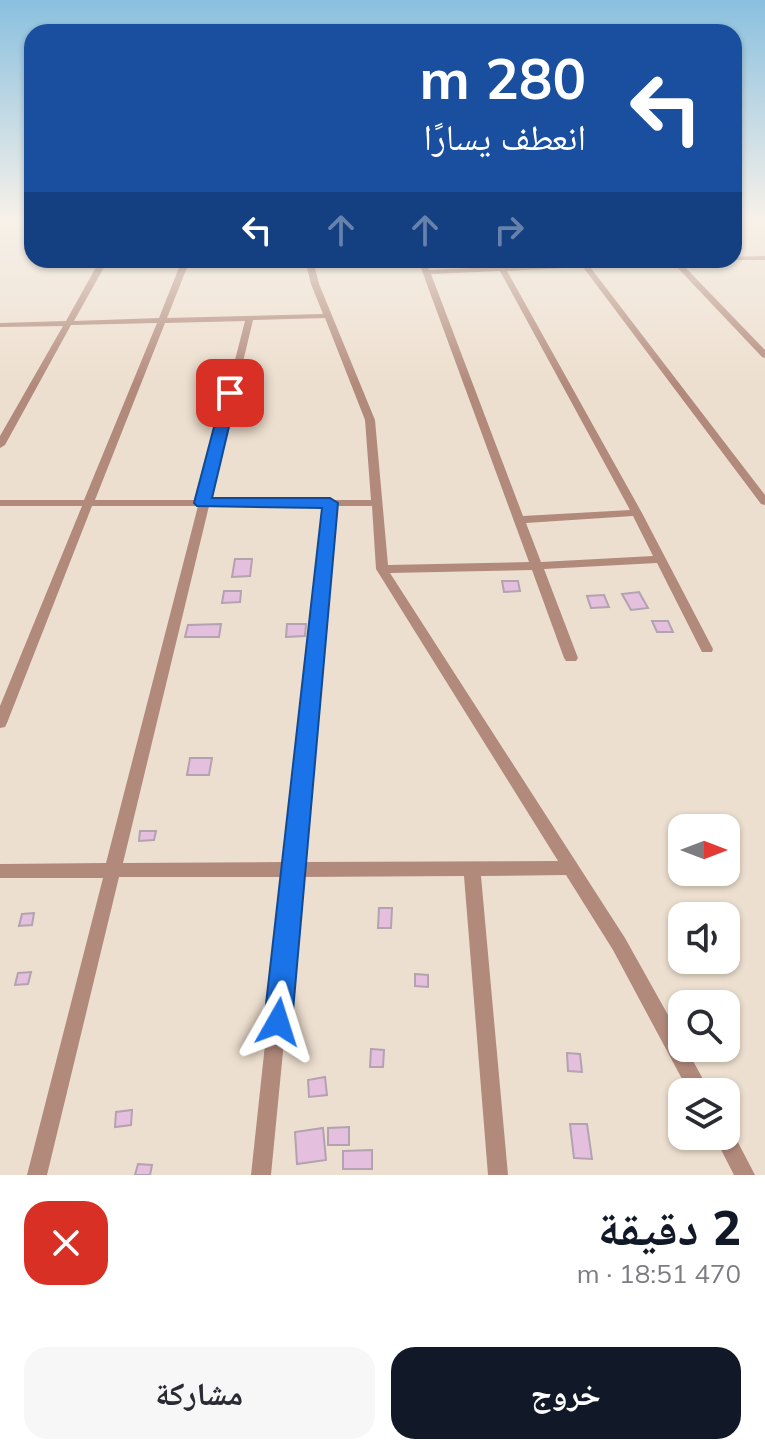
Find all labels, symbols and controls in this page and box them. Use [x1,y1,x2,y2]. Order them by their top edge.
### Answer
text: 280 m [419,43,586,113]
icon: left [614,56,718,160]
text: انعطف يسارًا [423,114,586,159]
icon: left [235,208,279,252]
icon: ahead [319,208,363,252]
icon: ahead [403,208,447,252]
icon: right [487,208,531,252]
pin [196,359,264,427]
icon: arrive [208,371,252,415]
north arrow [668,814,740,886]
map controls [668,814,740,1150]
button: sound [668,902,740,974]
position arrow [236,980,320,1064]
button: search [668,990,740,1062]
button: layers [668,1078,740,1150]
text: 2 دقيقة [598,1197,741,1257]
button: close [24,1201,108,1285]
text: 470 m · 18:51 [577,1257,741,1290]
button: مشاركة [24,1347,375,1439]
button: خروج [391,1347,741,1439]

